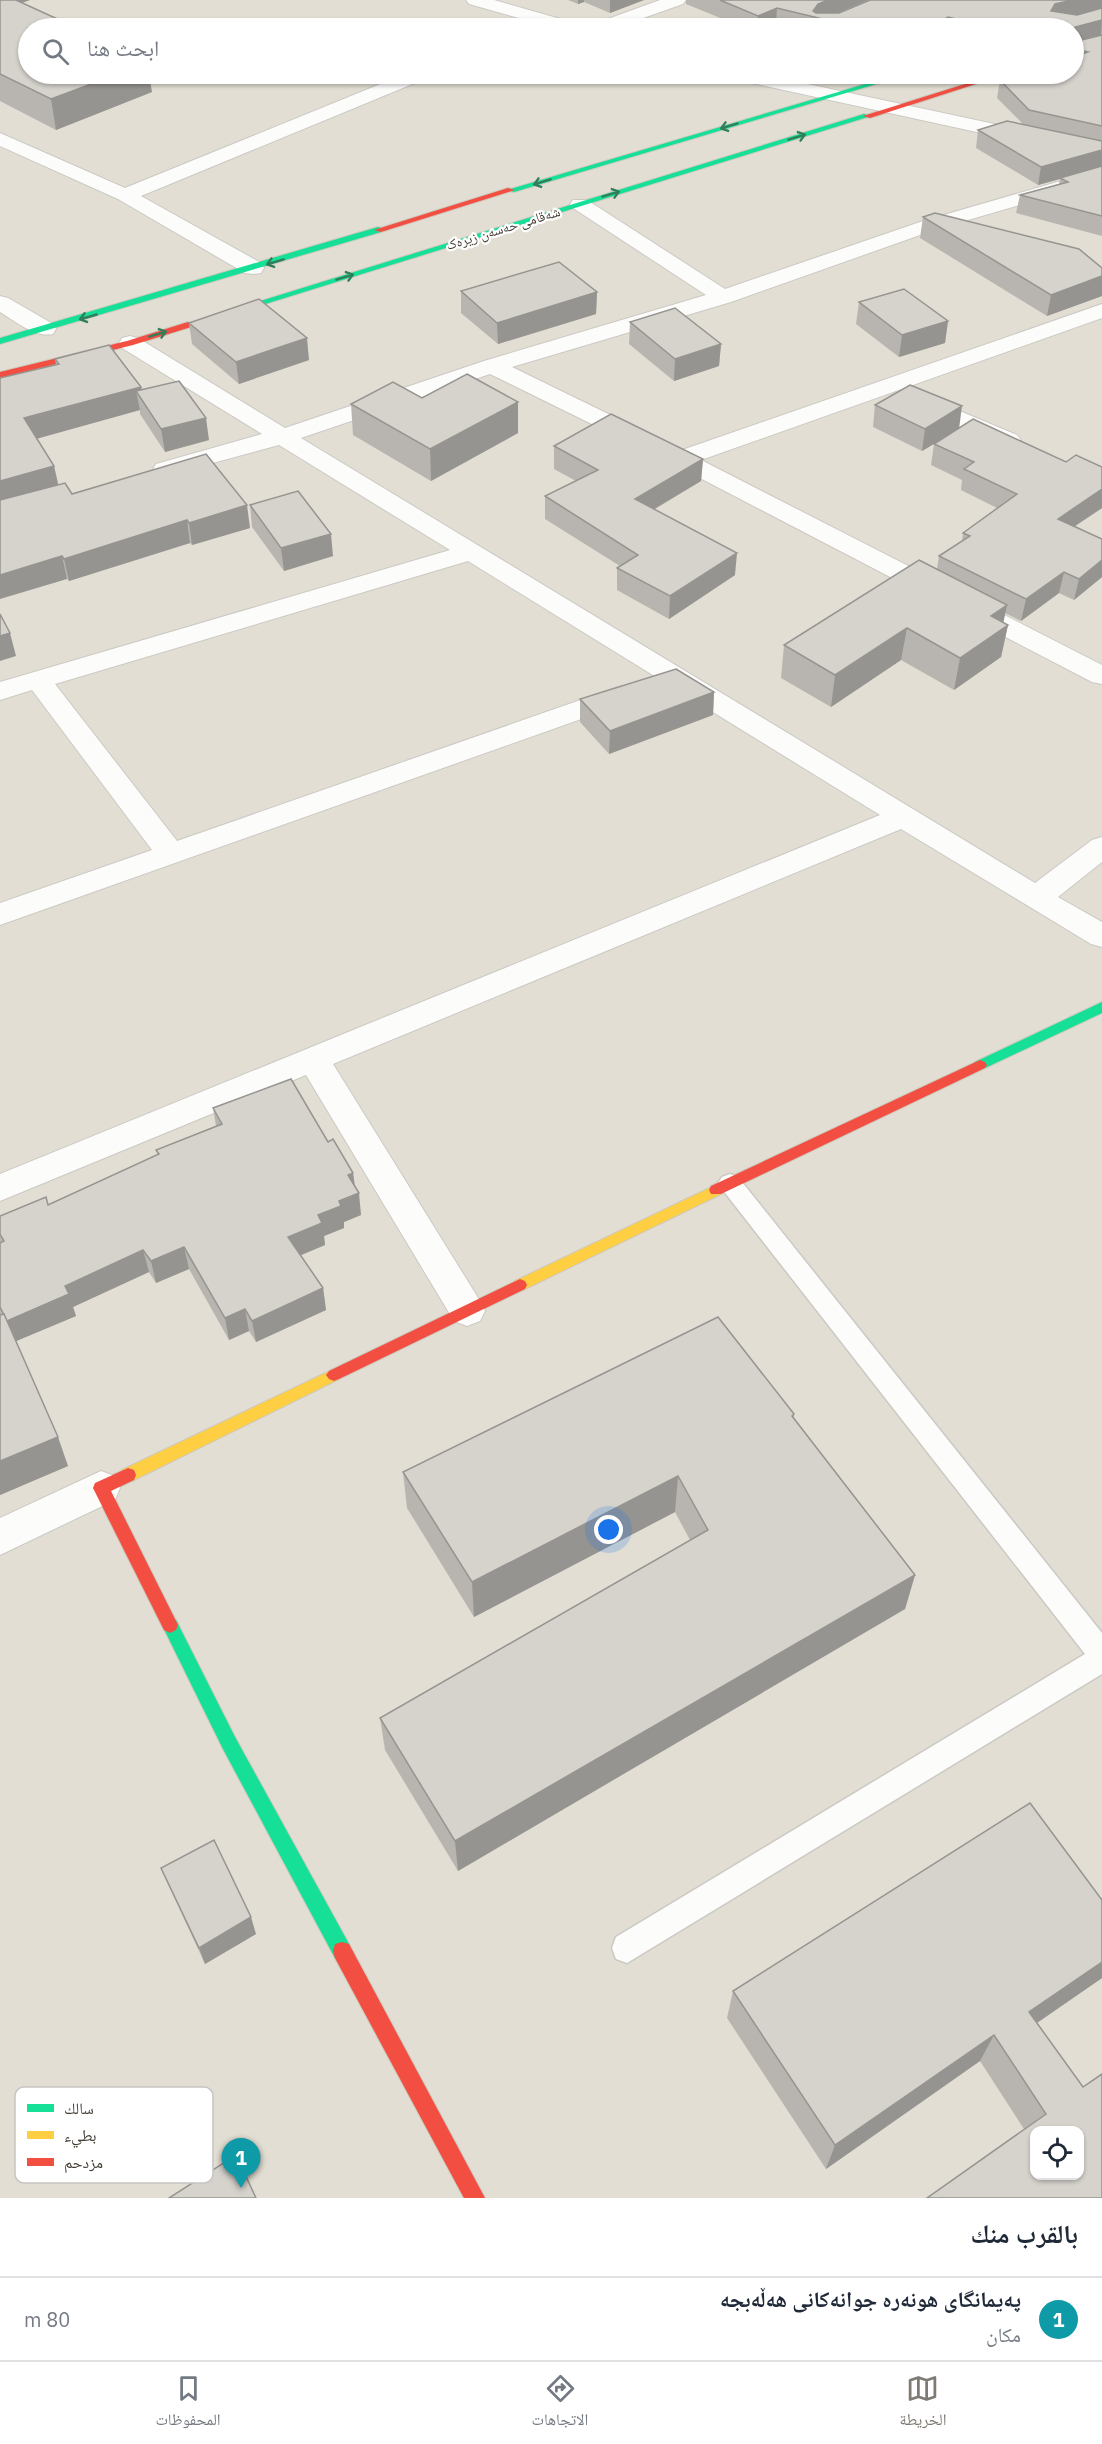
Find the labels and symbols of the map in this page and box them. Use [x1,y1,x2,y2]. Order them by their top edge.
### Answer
one-way arrow [720,121,739,132]
one-way arrow [787,131,806,142]
one-way arrow [533,177,552,188]
one-way arrow [601,188,620,199]
street label: شەقامی حەسەن زیرەک [444,202,562,254]
one-way arrow [266,257,285,268]
one-way arrow [335,271,354,282]
one-way arrow [79,312,98,323]
one-way arrow [148,328,167,339]
your location [594,1515,623,1544]
legend [15,2087,213,2183]
text: سالك [64,2098,94,2118]
text: بطيء [64,2125,96,2148]
pin: 1 [222,2138,260,2188]
text: مزدحم [64,2152,103,2173]

